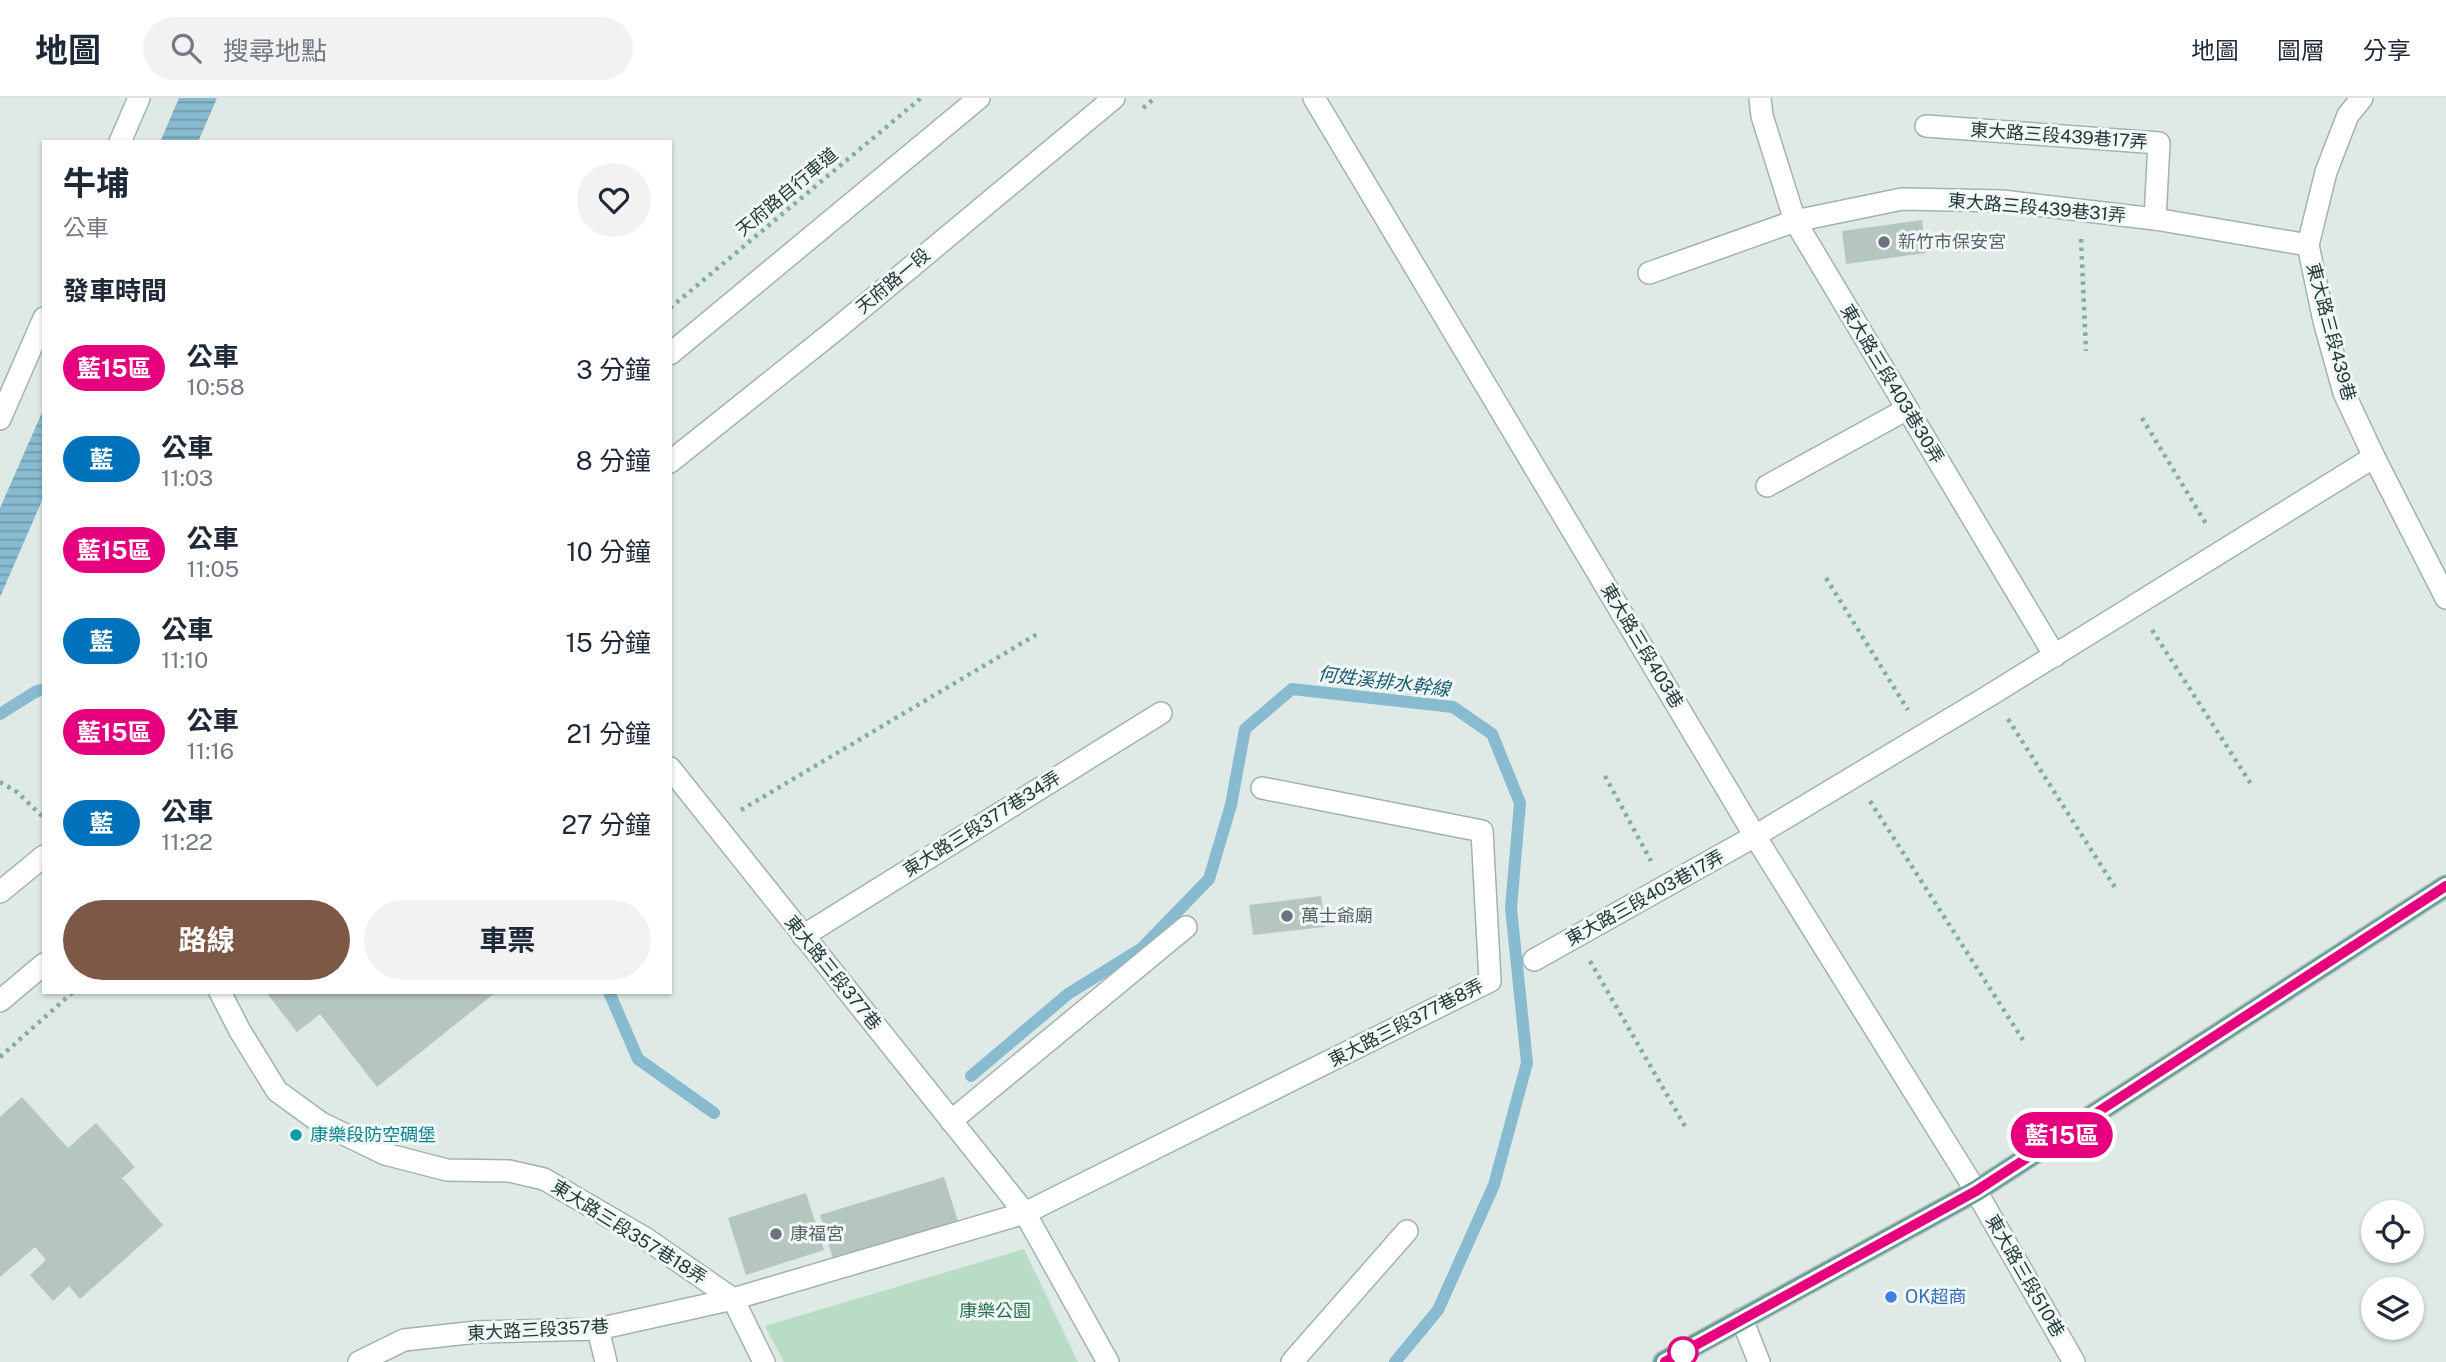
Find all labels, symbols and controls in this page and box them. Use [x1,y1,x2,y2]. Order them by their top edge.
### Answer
search box [143,17,633,80]
icon: search [167,29,205,67]
text: 地圖 [35,31,101,69]
text: 搜尋地點 [223,35,327,66]
text: 地圖 [2191,36,2239,64]
text: 圖層 [2277,36,2325,64]
text: 分享 [2363,36,2411,64]
street label: 東大路三段439巷17弄 [1970,119,2149,152]
street label: 天府路自行車道 [732,143,842,240]
button: heart [577,163,651,237]
text: 牛埔 [63,164,129,202]
street label: 東大路三段439巷31弄 [1947,189,2127,226]
text: 公車 [63,214,109,241]
place label: 新竹市保安宮 [1898,231,2006,252]
marker: 新竹市保安宮 [1876,234,1892,250]
street label: 天府路一段 [851,244,934,318]
street label: 東大路三段439巷 [2303,261,2360,403]
text: 發車時間 [63,275,167,306]
street label: 東大路三段403巷30弄 [1837,300,1948,467]
text: 公車 [186,341,239,372]
text: 藍15區 [77,354,151,382]
text: 3 分鐘 [576,354,651,385]
text: 10:58 [186,373,245,400]
text: 公車 [161,432,213,463]
text: 藍 [90,445,114,473]
text: 8 分鐘 [576,445,651,476]
text: 11:03 [161,464,213,491]
text: 公車 [186,523,239,554]
text: 藍15區 [77,536,151,564]
text: 10 分鐘 [566,536,651,567]
text: 11:05 [186,555,239,582]
street label: 東大路三段403巷 [1597,580,1688,712]
text: 公車 [161,614,213,645]
text: 藍 [90,627,114,655]
text: 15 分鐘 [565,627,651,658]
text: 11:10 [161,646,208,673]
water label: 何姓溪排水幹線 [1317,662,1453,700]
text: 公車 [186,705,239,736]
text: 藍15區 [77,718,151,746]
text: 21 分鐘 [567,718,651,749]
text: 11:16 [186,737,234,764]
street label: 東大路三段377巷34弄 [899,767,1064,881]
text: 公車 [161,796,213,827]
text: 藍 [90,809,114,837]
text: 27 分鐘 [562,809,651,840]
text: 11:22 [161,828,213,855]
street label: 東大路三段403巷17弄 [1562,845,1728,950]
button: 路線 [63,900,350,980]
button: 車票 [364,900,651,980]
place label: 萬士爺廟 [1301,905,1373,926]
marker: 萬士爺廟 [1279,908,1295,924]
street label: 東大路三段377巷 [781,911,886,1034]
street label: 東大路三段377巷8弄 [1325,974,1487,1071]
line badge: 藍15區 [2013,1112,2111,1158]
text: 藍15區 [2025,1121,2099,1149]
place label: 康樂段防空碉堡 [310,1124,436,1145]
marker: 康樂段防空碉堡 [288,1127,304,1143]
street label: 東大路三段357巷18弄 [548,1175,711,1288]
map controls [2361,1200,2424,1340]
button: locate [2361,1200,2424,1263]
street label: 東大路三段510巷 [1982,1211,2069,1341]
place label: 康福宮 [790,1223,844,1244]
marker: 康福宮 [768,1226,784,1242]
button: layers [2361,1277,2424,1340]
place label: OK超商 [1905,1286,1967,1307]
marker: OK超商 [1883,1289,1899,1305]
park label: 康樂公園 [959,1300,1031,1321]
street label: 東大路三段357巷 [467,1315,609,1344]
unlabelled marker [1668,1337,1698,1362]

